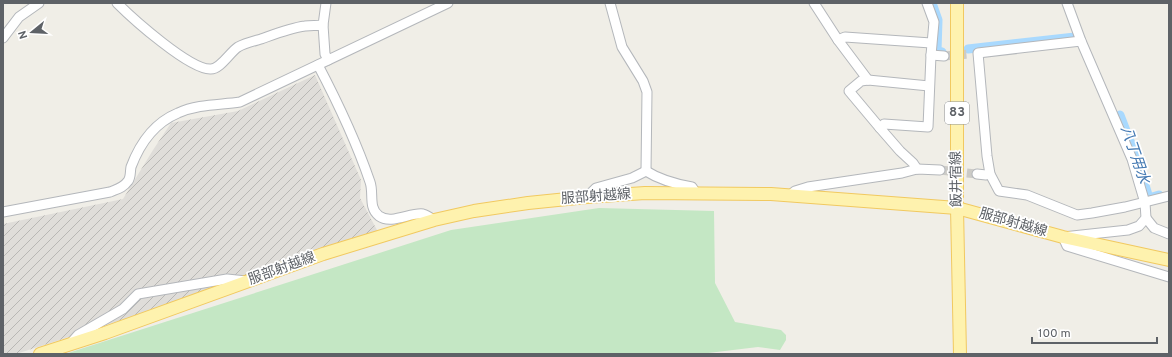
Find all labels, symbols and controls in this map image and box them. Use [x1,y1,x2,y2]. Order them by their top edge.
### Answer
north arrow [12,12,52,52]
text: N [16,29,31,41]
road number: 83 [945,102,969,124]
water label: 八丁用水 [1115,124,1153,188]
street label: 飯井宿線 [947,151,966,207]
street label: 服部射越線 [560,185,632,208]
street label: 服部射越線 [977,204,1049,241]
street label: 服部射越線 [246,248,318,289]
scale bar [1032,319,1157,345]
text: 100 m [1038,326,1071,342]

